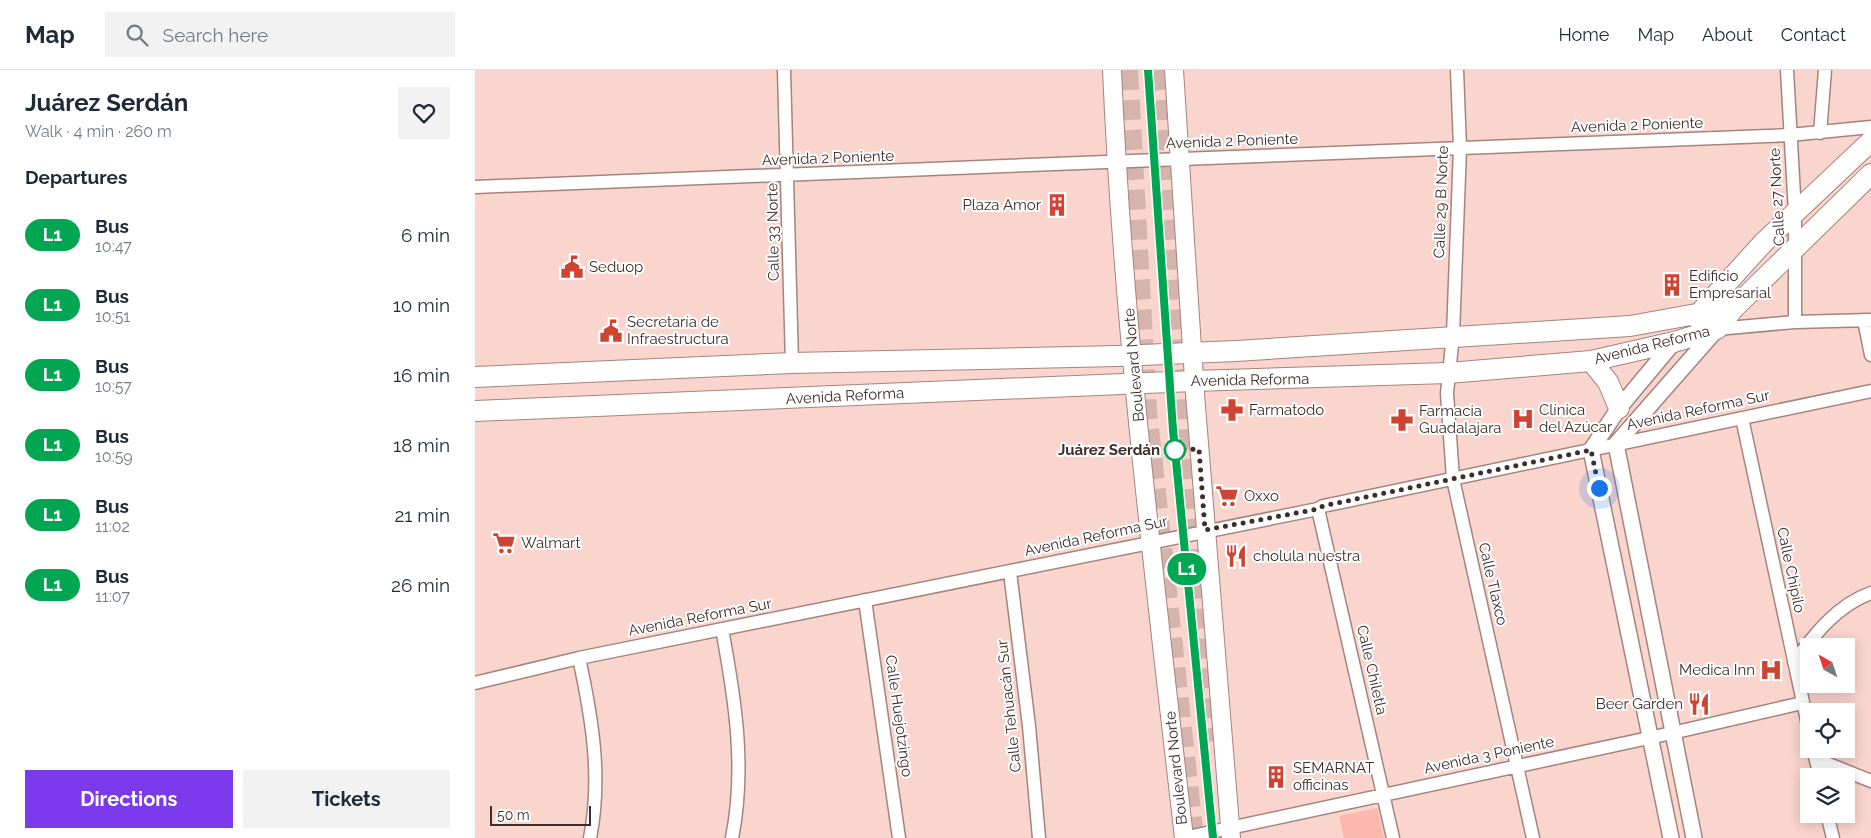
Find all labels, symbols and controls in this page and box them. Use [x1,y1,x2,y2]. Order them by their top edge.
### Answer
search box [105,12,455,57]
text: Map [25,20,75,49]
icon: search [123,21,151,49]
text: Search here [163,24,268,46]
text: Home [1558,24,1609,45]
text: Map [1637,24,1674,45]
text: About [1702,24,1753,45]
text: Contact [1781,24,1846,45]
button: heart [398,87,450,139]
text: Juárez Serdán [25,88,188,117]
street label: Avenida 2 Poniente [1570,114,1704,136]
text: Walk · 4 min · 260 m [25,122,172,141]
street label: Avenida 2 Poniente [1165,130,1299,152]
street label: Calle 29 B Norte [1430,145,1452,259]
street label: Avenida 2 Poniente [761,147,895,169]
street label: Calle 27 Norte [1765,147,1789,247]
text: Departures [25,166,127,188]
street label: Calle 33 Norte [763,182,783,281]
building icon: Plaza Amor [1044,192,1070,218]
place label: Plaza Amor [962,196,1042,214]
text: Bus [95,215,129,237]
text: L1 [43,224,62,245]
text: 6 min [401,224,450,246]
text: 10:47 [95,237,132,256]
public building icon: Seduop [559,254,585,280]
place label: Seduop [589,258,643,276]
place label: Edificio Empresarial [1689,267,1772,302]
building icon: Edificio Empresarial [1659,272,1685,298]
text: Bus [95,285,129,307]
text: L1 [43,294,62,315]
text: 10 min [393,294,450,316]
text: 10:51 [95,307,130,326]
street label: Boulevard Norte [1120,307,1148,423]
place label: Secretaría de Infraestructura [627,313,729,348]
public building icon: Secretaría de Infraestructura [598,318,624,344]
street label: Avenida Reforma [1592,322,1712,368]
text: Bus [95,355,129,377]
text: L1 [43,364,62,385]
text: 16 min [393,364,450,386]
street label: Avenida Reforma [1191,370,1309,390]
text: 10:57 [95,377,132,396]
street label: Avenida Reforma [785,384,905,408]
street label: Avenida Reforma Sur [1625,386,1772,434]
pharmacy icon: Farmatodo [1219,397,1245,423]
place label: Farmatodo [1249,401,1324,419]
place label: Clínica del Azúcar [1539,401,1613,436]
place label: Farmacia Guadalajara [1419,402,1502,437]
hospital icon: Clínica del Azúcar [1510,406,1536,432]
pharmacy icon: Farmacia Guadalajara [1389,407,1415,433]
text: Bus [95,425,129,447]
text: L1 [43,434,62,455]
text: 18 min [393,434,450,456]
marker: Juárez Serdán [1164,439,1186,461]
place label: Juárez Serdán [1058,441,1160,459]
text: 10:59 [95,447,133,466]
your location [1587,476,1612,501]
supermarket icon: Oxxo [1214,483,1240,509]
place label: Oxxo [1244,487,1279,505]
text: Bus [95,495,129,517]
text: L1 [43,504,62,525]
text: 21 min [394,504,450,526]
street label: Avenida Reforma Sur [1023,512,1170,560]
text: 11:02 [95,517,130,536]
street label: Calle Chipilo [1773,526,1809,615]
supermarket icon: Walmart [491,530,517,556]
place label: Walmart [521,534,580,552]
street label: Calle Tlaxco [1475,541,1511,627]
restaurant icon: cholula nuestra [1223,543,1249,569]
place label: cholula nuestra [1253,547,1360,565]
line badge: L1 [1165,553,1209,585]
text: L1 [1177,558,1197,579]
text: Bus [95,565,129,587]
text: L1 [43,574,62,595]
text: 26 min [391,574,450,596]
text: 11:07 [95,587,130,606]
street label: Avenida Reforma Sur [627,594,774,640]
street label: Calle Chiletla [1353,623,1391,717]
street label: Calle Tehuacán Sur [993,638,1025,773]
north arrow [1800,638,1855,692]
map controls [1800,638,1855,823]
street label: Calle Huejotzingo [882,654,916,778]
hospital icon: Medica Inn [1758,657,1784,683]
place label: Medica Inn [1679,661,1755,679]
restaurant icon: Beer Garden [1686,691,1712,717]
place label: Beer Garden [1596,695,1683,713]
button: locate [1800,703,1855,758]
street label: Boulevard Norte [1161,710,1191,826]
street label: Avenida 3 Poniente [1422,732,1556,778]
place label: SEMARNAT officinas [1293,759,1374,794]
building icon: SEMARNAT officinas [1263,764,1289,790]
button: layers [1800,768,1855,823]
button: Directions [25,770,233,828]
button: Tickets [243,770,450,828]
scale bar [490,803,591,826]
text: 50 m [497,807,530,823]

